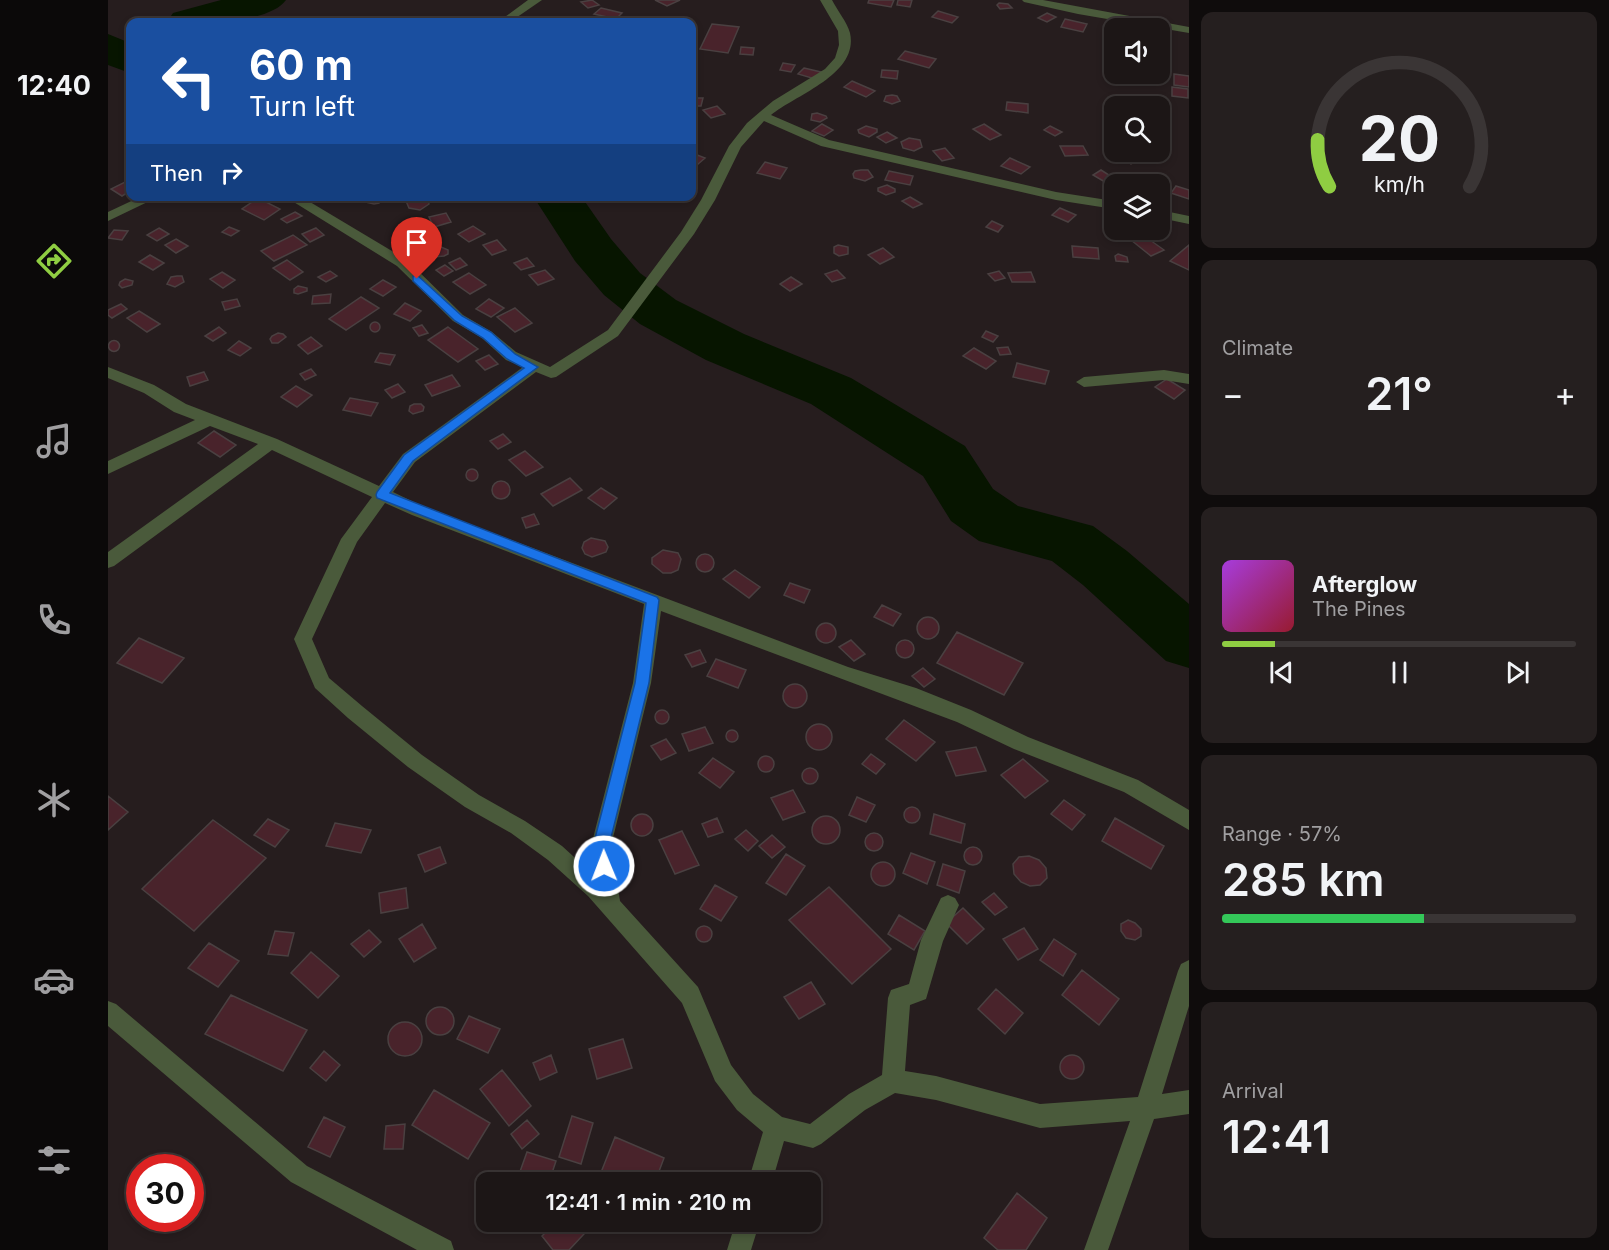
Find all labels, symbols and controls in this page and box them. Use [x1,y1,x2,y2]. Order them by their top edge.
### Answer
map controls [1104,18,1170,240]
button: sound [1104,18,1170,84]
text: 60 m [249,39,353,90]
icon: left [150,42,228,120]
text: 12:40 [17,69,91,102]
text: Turn left [249,90,355,123]
button: search [1104,96,1170,162]
text: 20 [1358,101,1440,176]
icon: right [215,156,248,189]
text: Then [150,160,203,186]
text: km/h [1374,171,1424,197]
button: layers [1104,174,1170,240]
pin [391,217,442,279]
icon: arrive [400,226,433,259]
icon: directions [33,240,75,282]
text: Climate [1222,336,1293,360]
text: 21° [1365,366,1433,421]
text: − [1222,374,1244,414]
text: + [1554,374,1576,414]
icon: music [33,420,75,462]
text: Afterglow [1312,571,1417,597]
text: The Pines [1312,597,1406,621]
icon: phone [33,599,75,641]
icon: previous [1265,656,1298,689]
icon: pause [1383,656,1416,689]
icon: next [1501,656,1534,689]
icon: climate [33,779,75,821]
text: Range · 57% [1222,822,1342,846]
position arrow [572,834,636,898]
text: 285 km [1222,852,1385,907]
icon: car [33,959,75,1001]
text: Arrival [1222,1079,1284,1103]
text: 12:41 [1222,1109,1331,1164]
icon: filters [33,1139,75,1181]
speed limit sign: 30 [126,1154,204,1232]
text: 12:41 · 1 min · 210 m [545,1189,752,1215]

